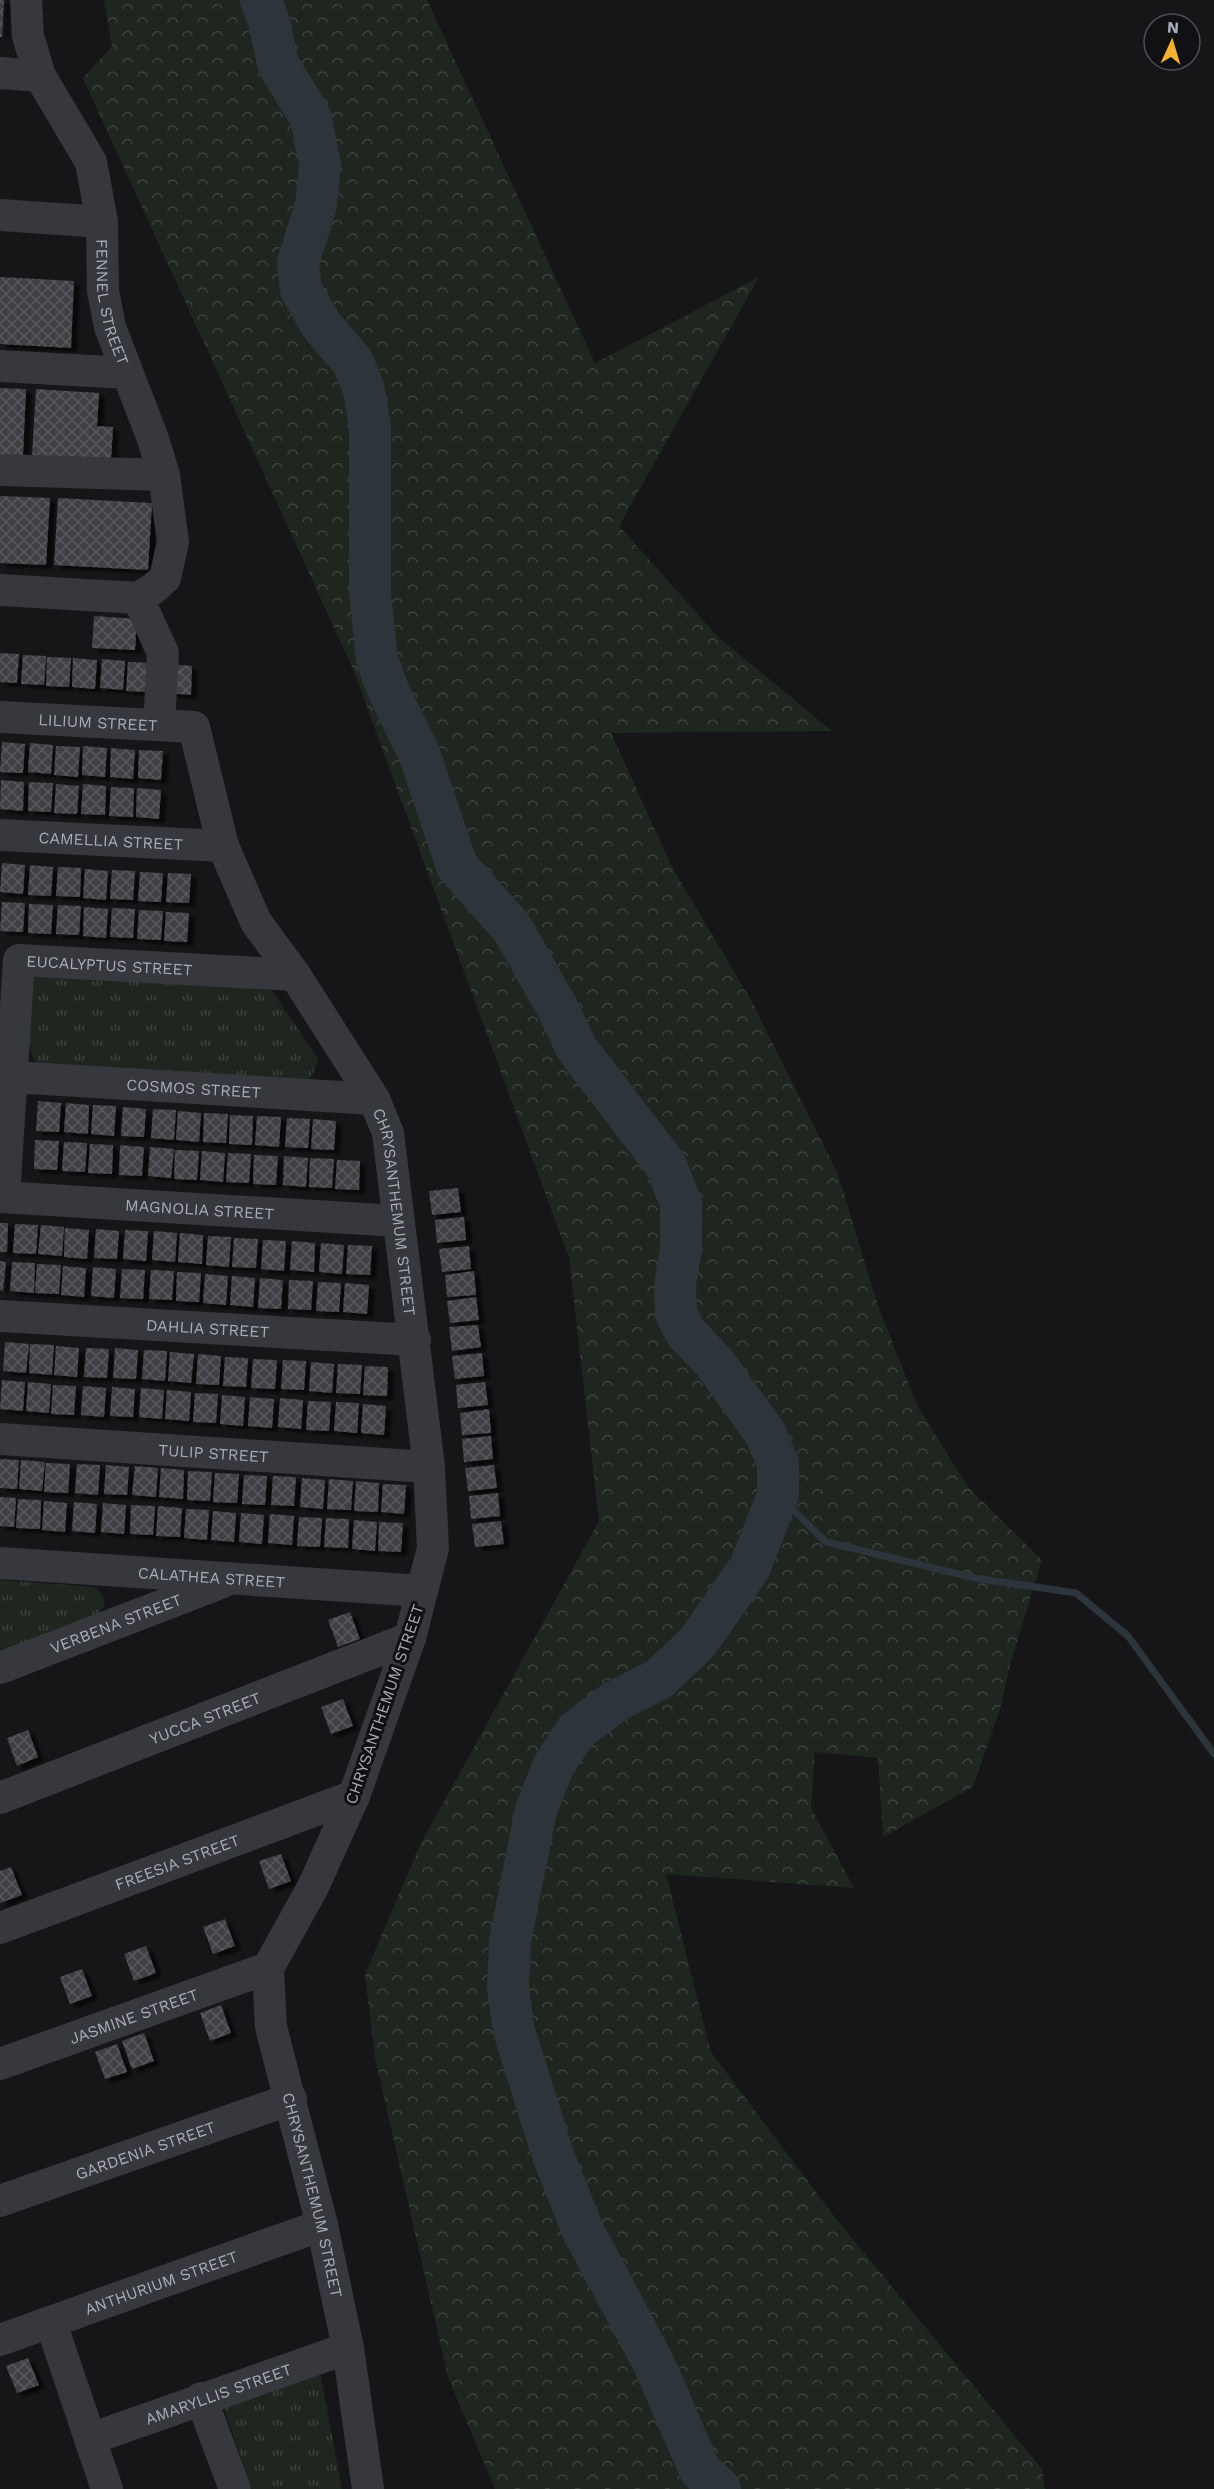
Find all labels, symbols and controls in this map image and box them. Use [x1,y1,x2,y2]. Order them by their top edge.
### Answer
north arrow [1142,12,1202,72]
text: N [1166,18,1180,37]
street label: FENNEL STREET [92,239,133,368]
street label: LILIUM STREET [38,710,158,735]
street label: CAMELLIA STREET [38,828,184,854]
street label: EUCALYPTUS STREET [26,951,193,979]
street label: COSMOS STREET [126,1075,262,1102]
street label: CHRYSANTHEMUM STREET [369,1105,419,1317]
street label: MAGNOLIA STREET [125,1196,275,1224]
street label: DAHLIA STREET [145,1315,270,1342]
street label: TULIP STREET [158,1440,270,1467]
street label: CALATHEA STREET [137,1563,286,1592]
street label: VERBENA STREET [47,1590,185,1658]
street label: CHRYSANTHEMUM STREET [341,1601,428,1807]
street label: YUCCA STREET [147,1688,264,1749]
street label: FREESIA STREET [112,1830,242,1894]
street label: JASMINE STREET [67,1985,201,2048]
street label: CHRYSANTHEMUM STREET [278,2091,346,2300]
street label: GARDENIA STREET [73,2117,218,2184]
street label: ANTHURIUM STREET [82,2247,241,2319]
street label: AMARYLLIS STREET [143,2360,294,2429]

